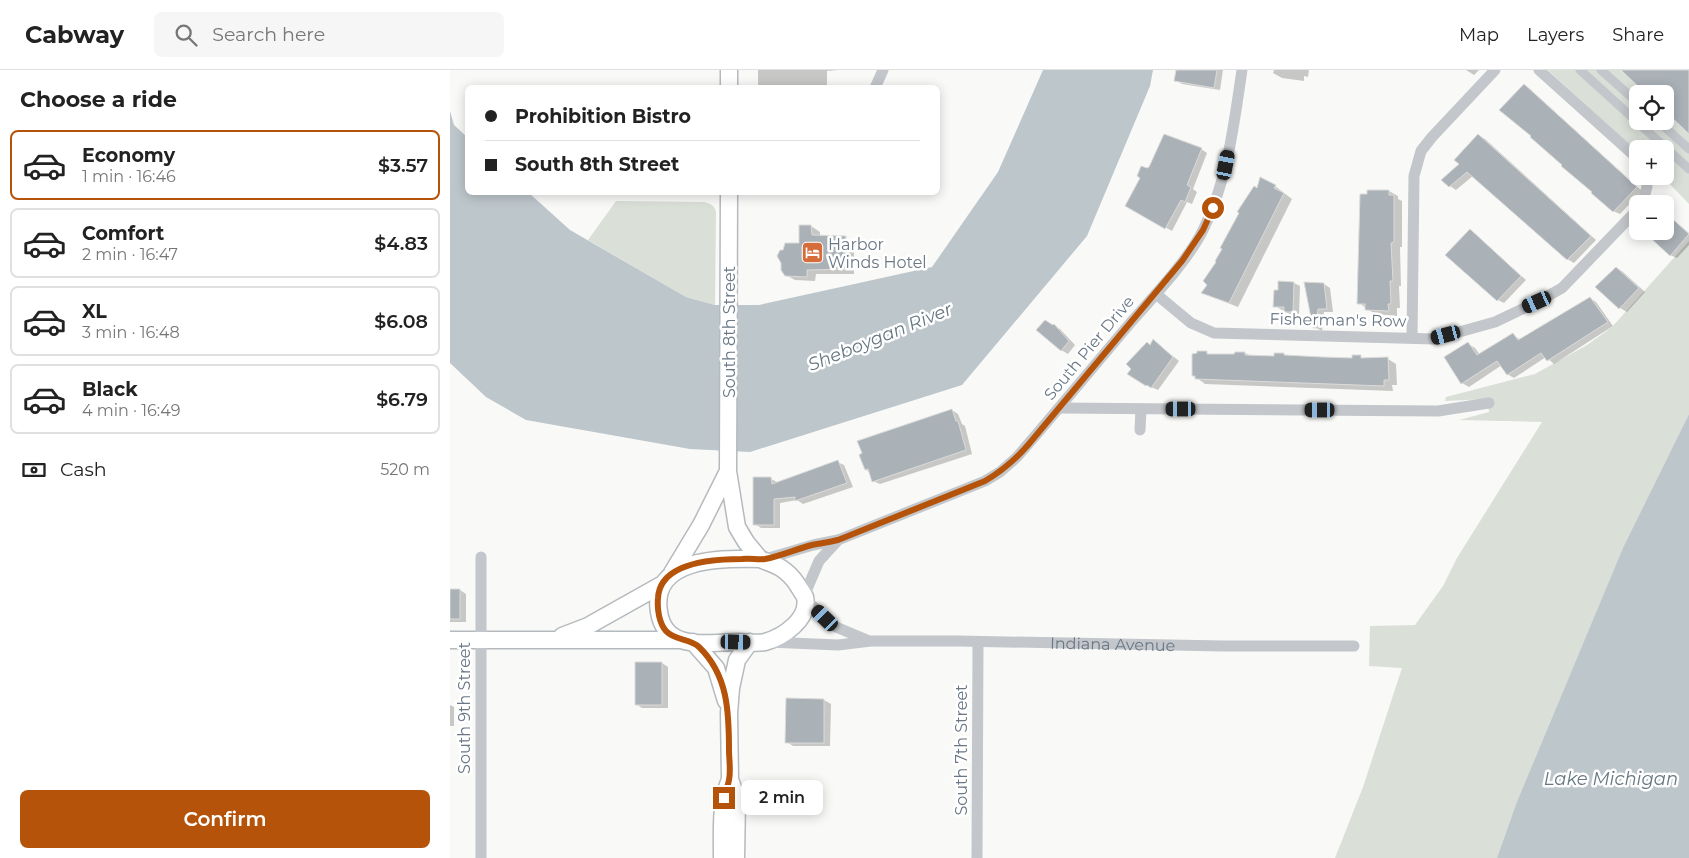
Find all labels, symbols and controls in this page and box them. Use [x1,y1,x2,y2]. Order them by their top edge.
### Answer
search box [154,12,504,57]
text: Cabway [25,20,124,49]
icon: search [172,21,200,49]
text: Search here [212,23,325,46]
text: Map [1459,24,1499,46]
text: Layers [1527,24,1584,46]
text: Share [1612,24,1664,46]
map controls [1629,85,1674,240]
button: locate [1629,85,1674,130]
text: Choose a ride [20,86,177,113]
text: Prohibition Bistro [515,105,691,128]
button: + [1629,140,1674,185]
icon: car [22,143,67,188]
text: Economy [82,144,175,167]
car [1215,149,1236,181]
text: South 8th Street [515,153,679,176]
text: $3.57 [378,154,428,177]
text: 1 min · 16:46 [82,167,176,186]
button: − [1629,195,1674,240]
route start [1202,197,1224,219]
icon: car [22,221,67,266]
text: Comfort [82,222,164,245]
text: $4.83 [374,232,428,255]
place label: Harbor Winds Hotel [828,235,927,272]
hotel icon: Harbor Winds Hotel [800,241,824,265]
text: 2 min · 16:47 [82,245,178,264]
street label: South 8th Street [720,265,739,398]
car [1520,289,1553,315]
street label: South Pier Drive [1040,292,1138,404]
water label: Sheboygan River [805,298,956,376]
icon: car [22,299,67,344]
text: XL [82,300,107,323]
street label: Fisherman's Row [1269,309,1407,331]
text: $6.08 [374,310,428,333]
text: 3 min · 16:48 [82,323,180,342]
car [1429,324,1462,346]
icon: car [22,377,67,422]
text: Black [82,378,138,401]
text: $6.79 [376,388,428,411]
text: 4 min · 16:49 [82,401,180,420]
car [1166,402,1196,417]
car [1305,403,1335,418]
icon: cash [20,456,48,484]
text: Cash [60,458,107,481]
text: 520 m [380,460,430,479]
car [809,602,841,634]
street label: Indiana Avenue [1050,633,1175,655]
car [720,634,751,650]
street label: South 9th Street [455,642,474,774]
street label: South 7th Street [952,684,971,816]
water label: Lake Michigan [1544,768,1678,790]
callout: 2 min [742,780,824,816]
route end [713,787,735,809]
text: 2 min [759,788,805,807]
button: Confirm [20,790,430,848]

